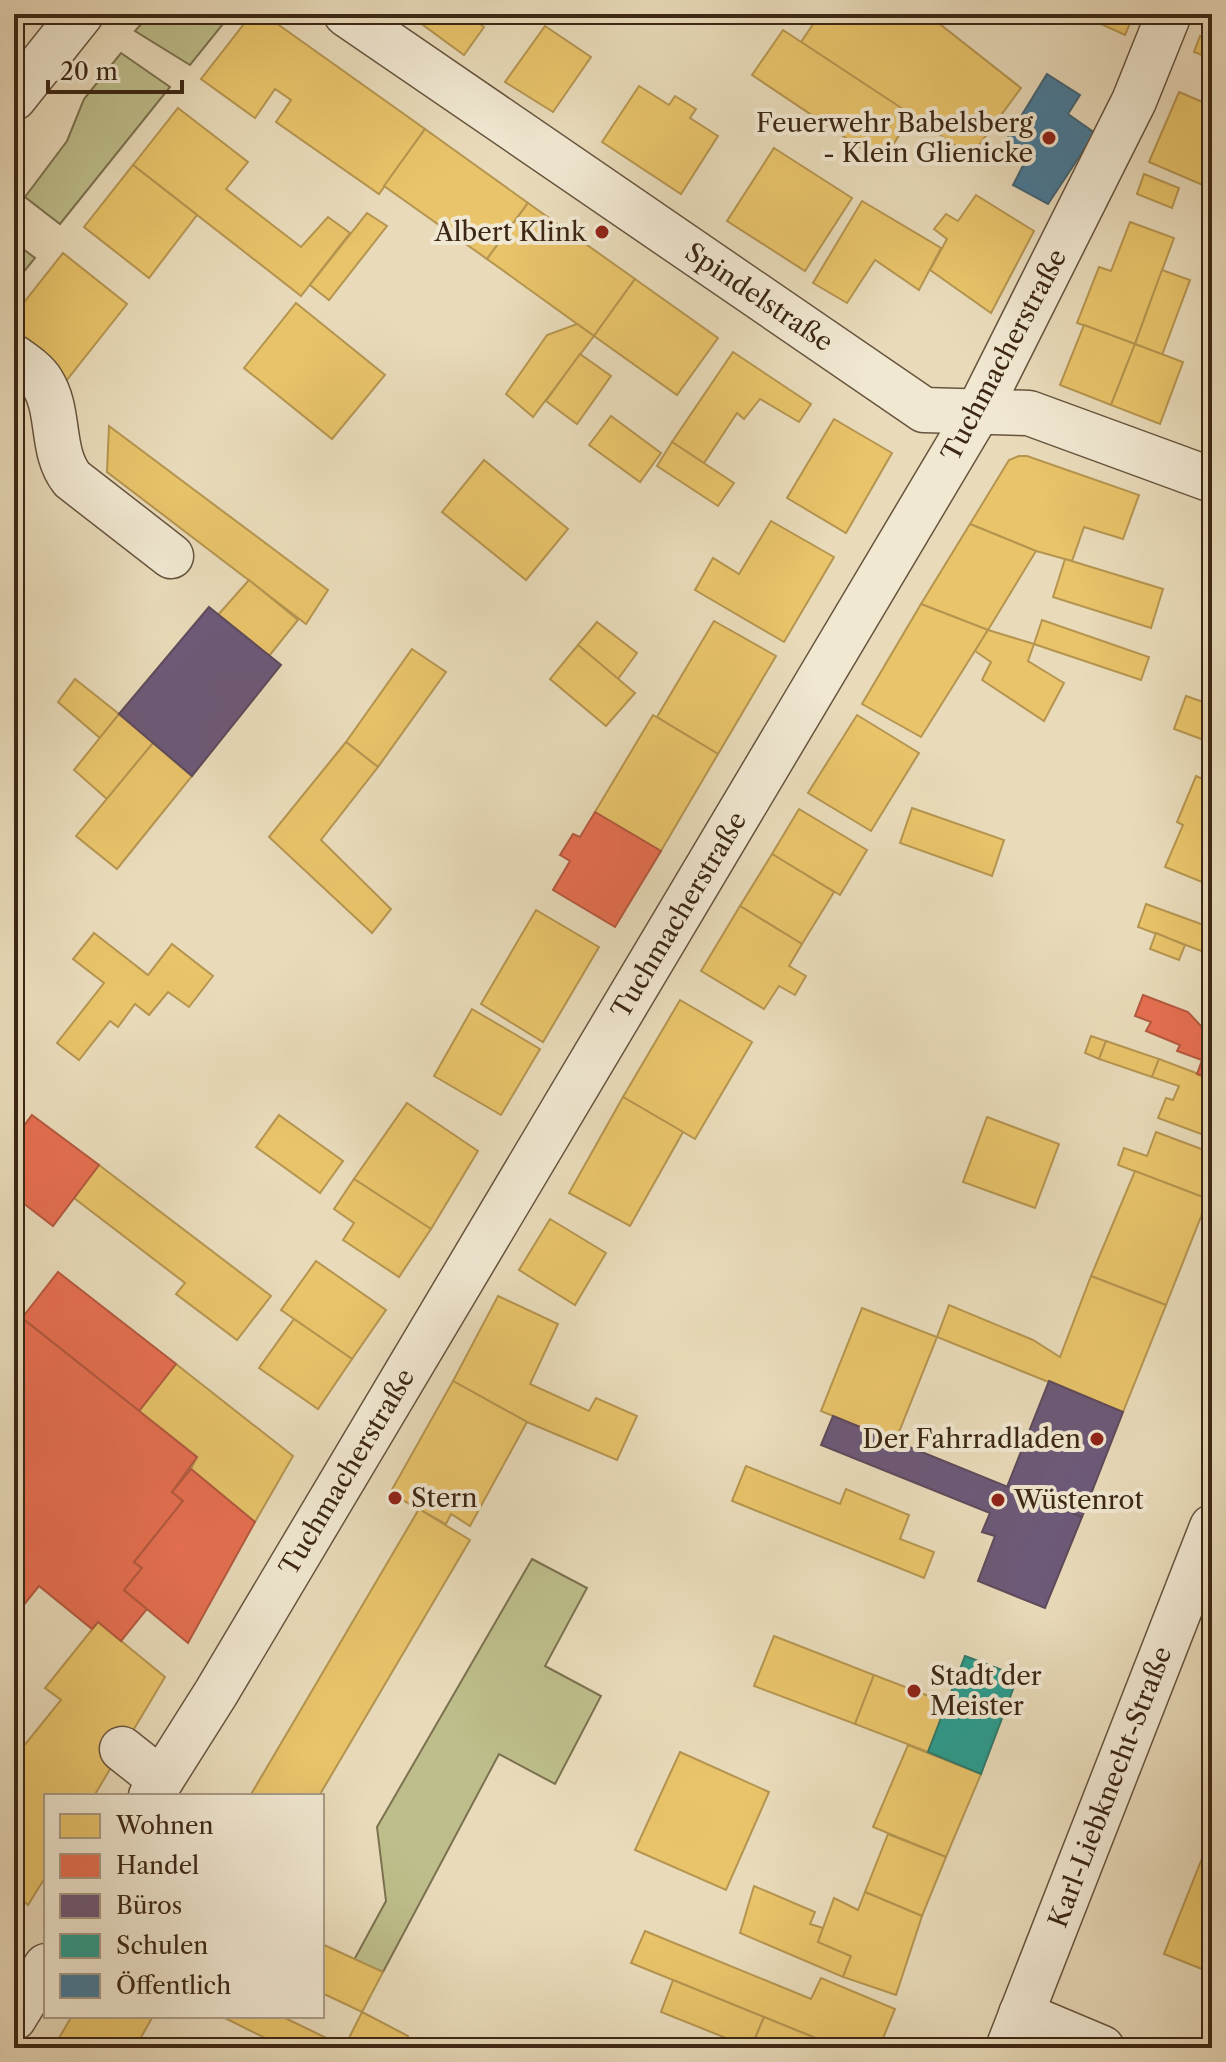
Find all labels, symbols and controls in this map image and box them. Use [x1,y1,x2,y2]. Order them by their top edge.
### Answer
scale bar [48,44,182,94]
text: 20 m [60,57,118,86]
place label: Feuerwehr Babelsberg - Klein Glienicke [756,107,1033,169]
marker: Feuerwehr Babelsberg - Klein Glienicke [1040,129,1058,147]
place label: Albert Klink [434,216,587,248]
marker: Albert Klink [593,223,611,241]
street label: Spindelstraße [679,236,839,358]
street label: Tuchmacherstraße [935,244,1073,466]
street label: Tuchmacherstraße [605,806,753,1024]
street label: Tuchmacherstraße [273,1363,421,1581]
place label: Der Fahrradladen [863,1423,1081,1455]
marker: Der Fahrradladen [1088,1430,1106,1448]
place label: Stern [411,1482,478,1514]
place label: Wüstenrot [1013,1484,1144,1516]
marker: Stern [386,1489,404,1507]
marker: Wüstenrot [989,1491,1007,1509]
street label: Karl-Liebknecht-Straße [1042,1642,1178,1932]
place label: Stadt der Meister [930,1660,1042,1722]
marker: Stadt der Meister [905,1682,923,1700]
legend [44,1794,324,2018]
text: Wohnen [115,1811,214,1840]
text: Handel [116,1851,199,1880]
text: Büros [116,1891,182,1920]
text: Schulen [116,1931,208,1960]
text: Öffentlich [116,1971,231,2000]

